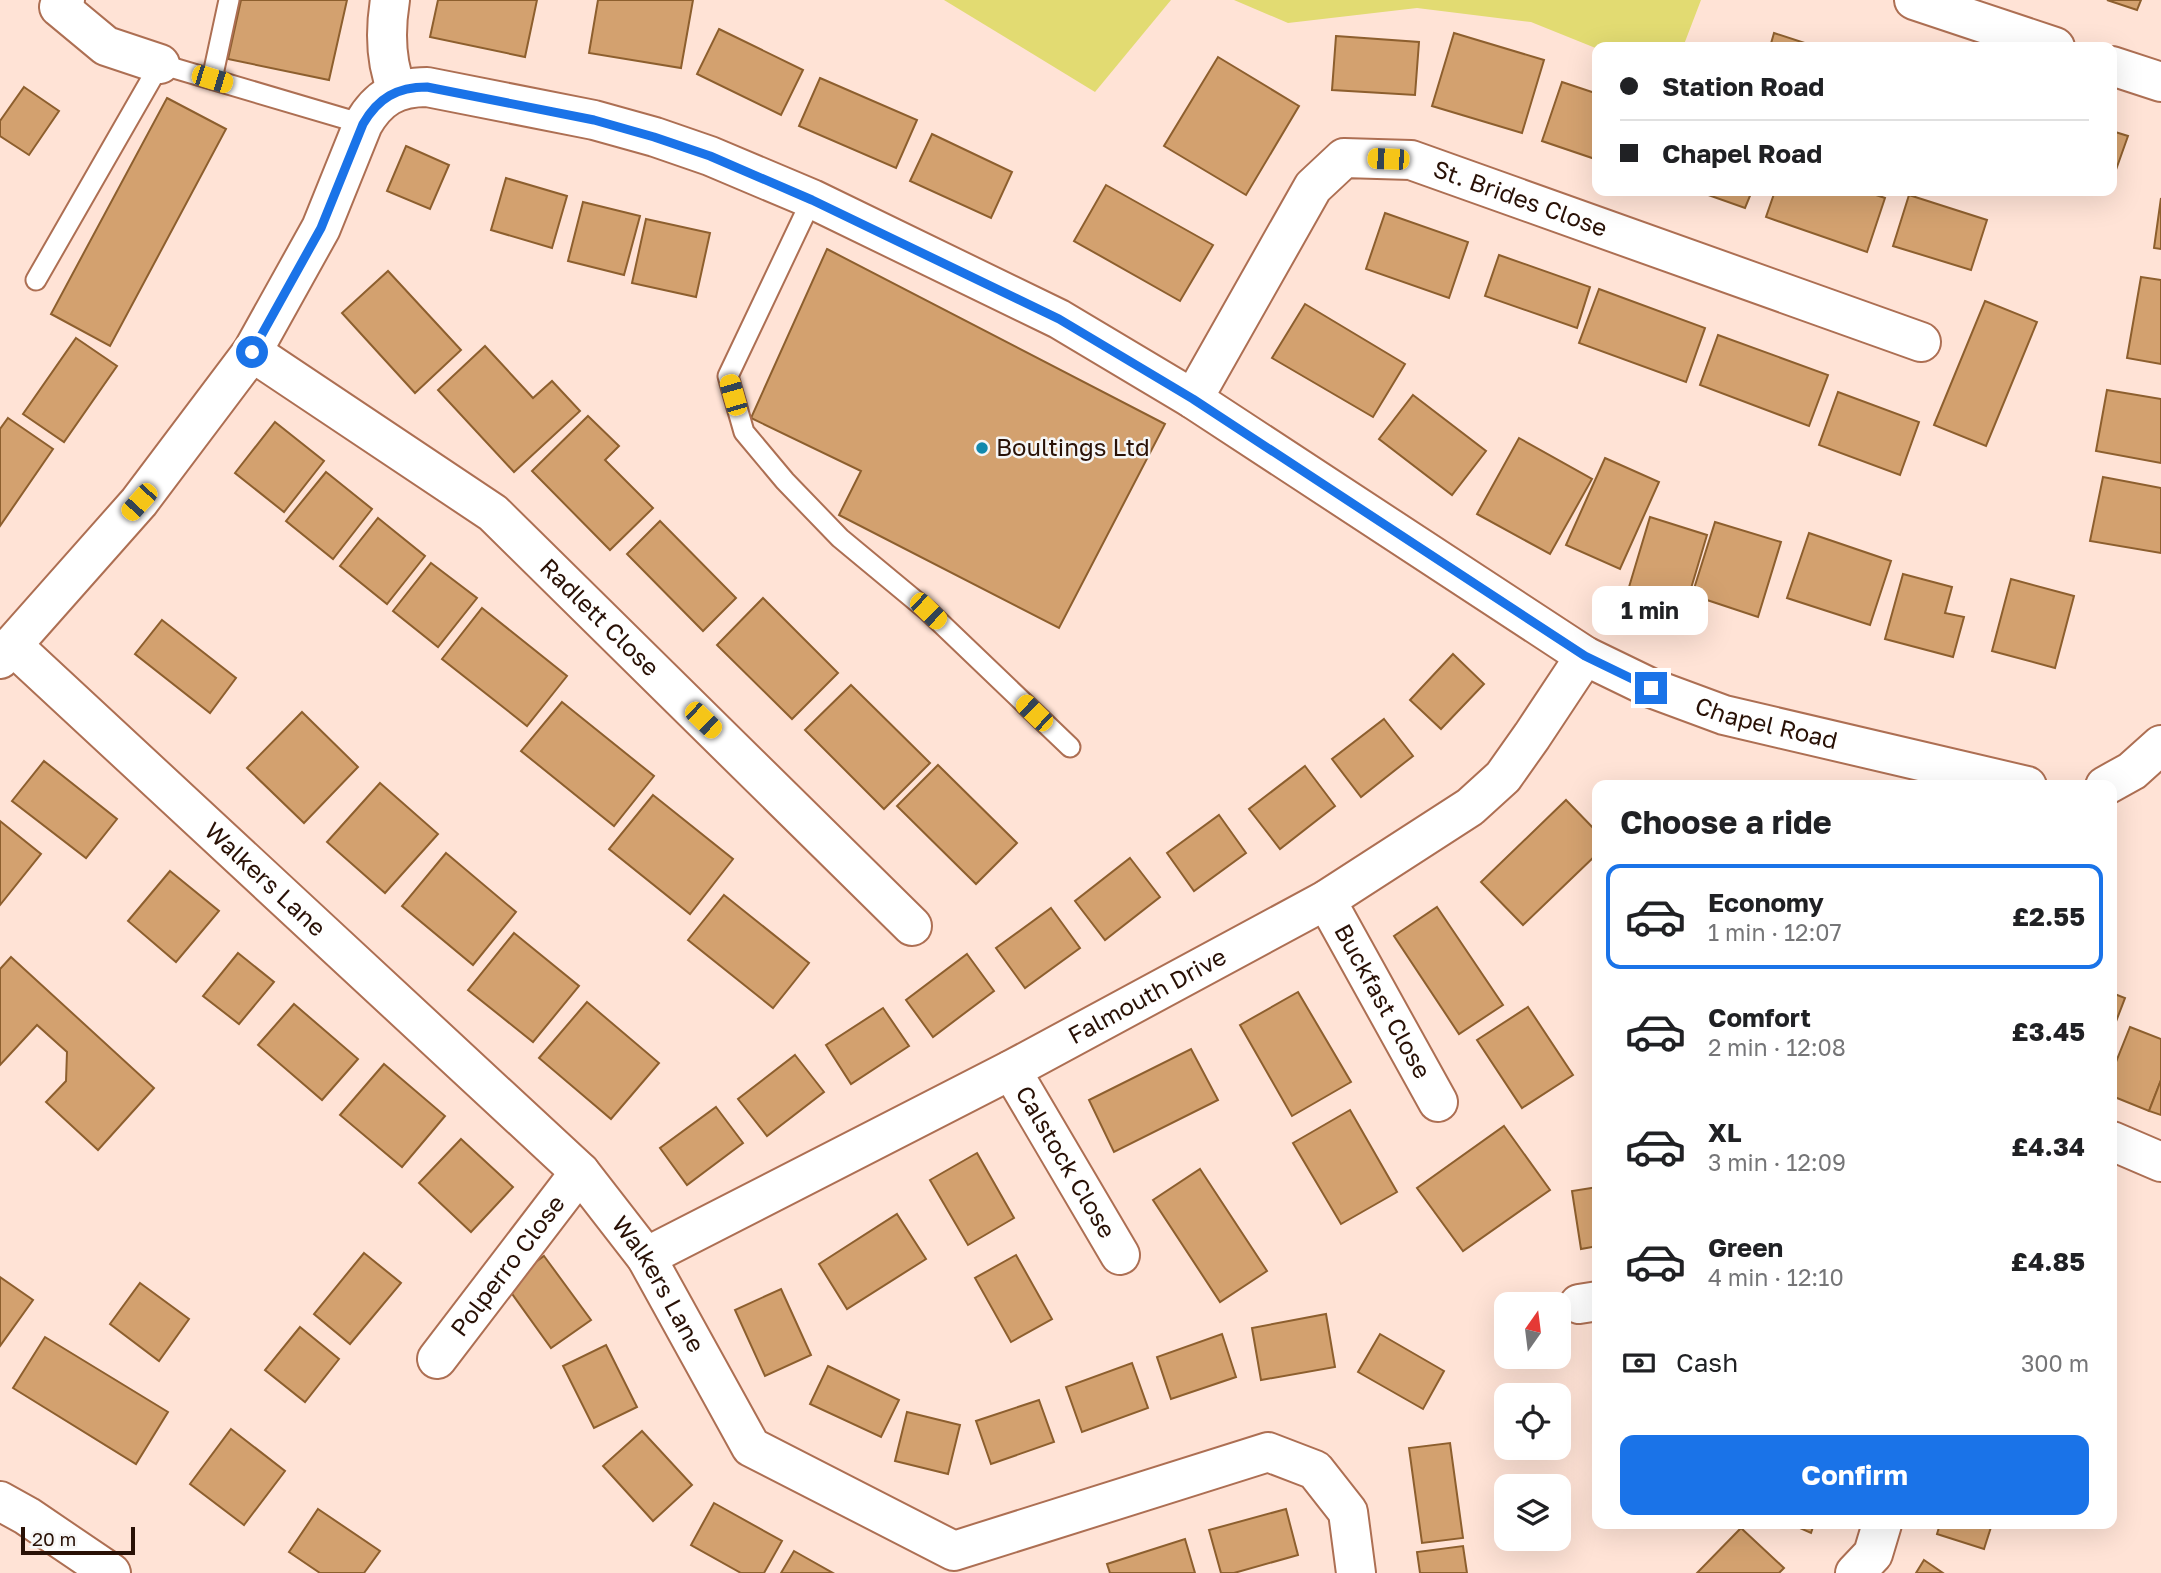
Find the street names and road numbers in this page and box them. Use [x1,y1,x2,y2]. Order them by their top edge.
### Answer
street label: St. Brides Close [1430,153,1612,242]
street label: Radlett Close [535,552,666,682]
street label: Chapel Road [1692,690,1841,754]
street label: Walkers Lane [199,815,332,942]
street label: Buckfast Close [1329,918,1438,1083]
street label: Falmouth Drive [1063,941,1231,1049]
street label: Calstock Close [1011,1080,1123,1243]
street label: Polperro Close [444,1189,570,1341]
street label: Walkers Lane [606,1209,712,1357]

